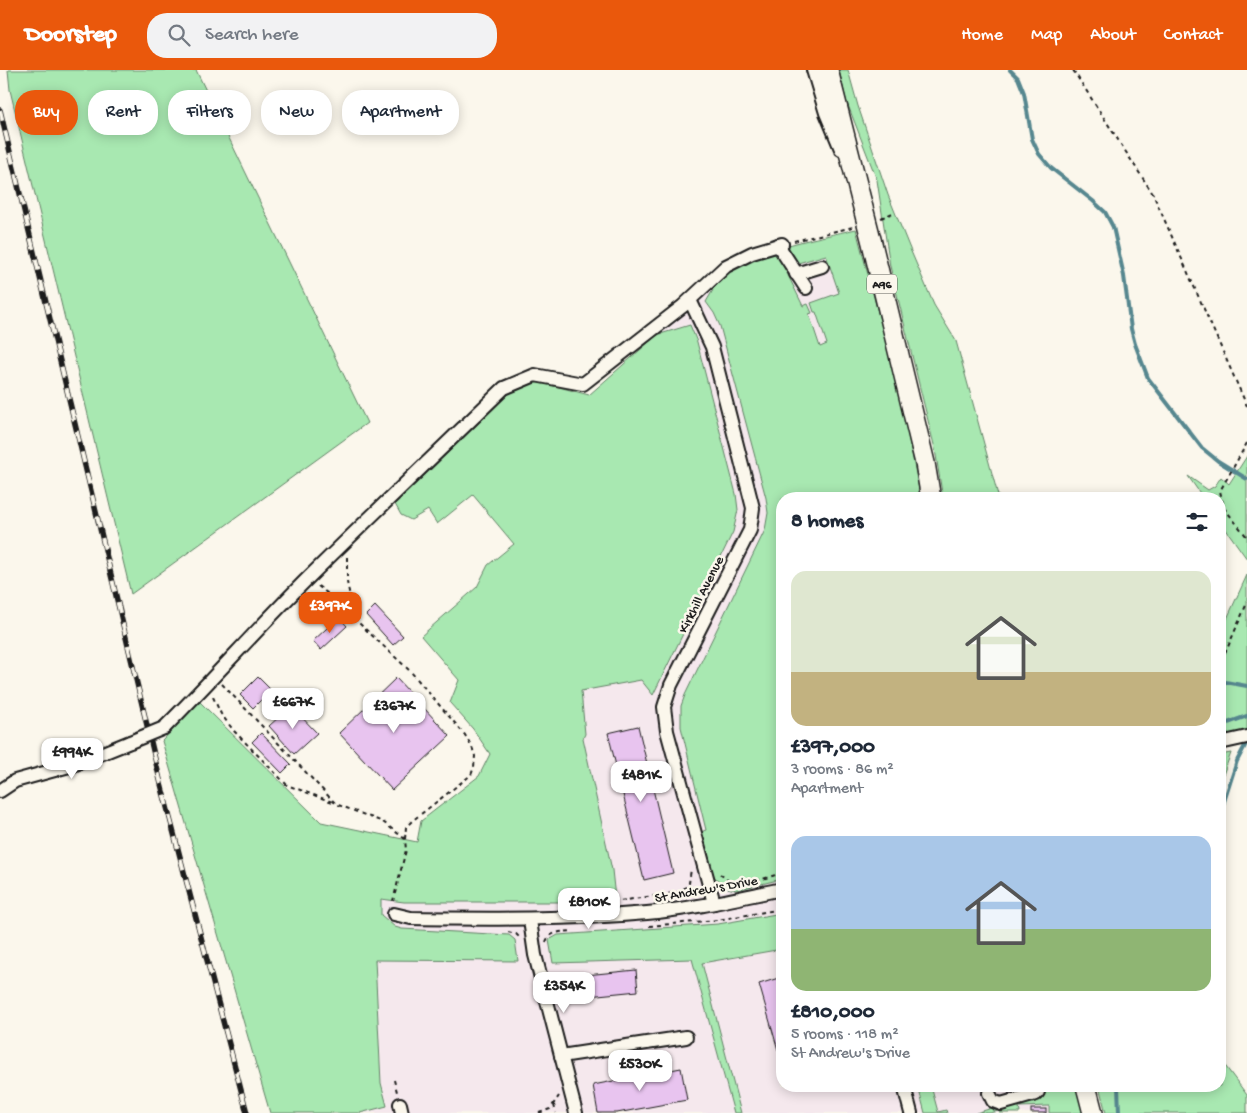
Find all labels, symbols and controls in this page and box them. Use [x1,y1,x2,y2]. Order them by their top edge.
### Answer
search box [147,13,497,58]
text: Doorstep [25,21,117,50]
icon: search [165,21,193,49]
text: Search here [205,24,299,47]
text: Home [961,25,1003,46]
text: Map [1031,25,1062,46]
text: About [1090,25,1136,46]
text: Contact [1164,25,1222,46]
chip: Buy [15,90,78,135]
chip: Rent [88,90,158,135]
chip: Filters [168,90,251,135]
chip: New [261,90,332,135]
chip: Apartment [342,90,459,135]
road number: A96 [867,274,897,293]
icon: filters [1183,508,1211,536]
text: 8 homes [791,510,863,535]
street label: Kirkhill Avenue [676,553,729,636]
pin: £397K [295,592,365,634]
text: £397K [310,598,350,617]
icon: home [956,603,1046,693]
pin: £667K [258,688,328,730]
pin: £367K [359,692,429,734]
text: £667K [273,694,313,713]
text: £367K [374,698,414,717]
text: £397,000 [791,736,875,761]
pin: £994K [37,738,107,780]
text: £994K [52,744,92,763]
pin: £481K [606,760,676,803]
text: 3 rooms · 86 m² [791,761,894,780]
text: £481K [622,767,660,786]
text: Apartment [791,780,863,799]
icon: home [956,868,1046,958]
street label: St Andrew's Drive [654,873,760,908]
pin: £810K [554,888,624,930]
text: £810K [569,894,609,913]
pin: £354K [529,972,599,1014]
text: £354K [544,978,584,997]
text: £810,000 [791,1001,875,1026]
text: 5 rooms · 118 m² [791,1026,899,1045]
text: St Andrew's Drive [791,1045,910,1064]
pin: £530K [605,1050,675,1092]
text: £530K [619,1056,661,1075]

